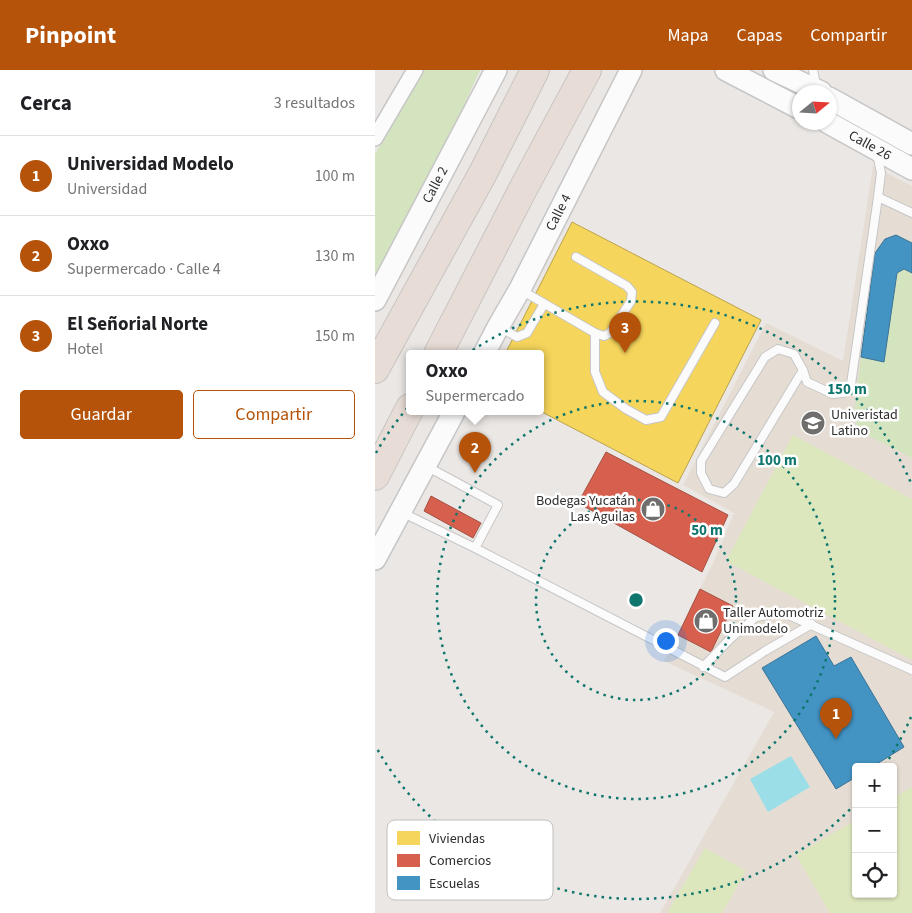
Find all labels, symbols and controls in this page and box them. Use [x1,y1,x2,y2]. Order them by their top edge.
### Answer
text: Pinpoint [25,18,116,53]
text: Mapa [668,23,709,48]
text: Capas [737,23,782,48]
text: Compartir [810,23,887,48]
north arrow [792,85,837,130]
text: Cerca [20,88,72,118]
text: 3 resultados [274,92,355,114]
street label: Calle 26 [845,126,895,166]
text: Universidad Modelo [67,151,234,178]
street label: Calle 2 [418,163,453,207]
text: 1 [32,165,40,187]
text: 100 m [315,165,355,187]
text: Universidad [67,178,147,200]
street label: Calle 4 [541,191,576,234]
text: Oxxo [67,231,109,258]
text: 2 [32,245,40,267]
text: 130 m [315,245,355,267]
text: Supermercado · Calle 4 [67,258,221,280]
text: El Señorial Norte [67,311,208,338]
pin: 3 [609,312,641,353]
text: 3 [32,325,40,347]
text: 150 m [315,325,355,347]
text: Hotel [67,338,103,360]
popup [406,350,544,415]
text: Oxxo [426,358,468,385]
text: 150 m [827,379,867,400]
text: Supermercado [426,385,524,407]
button: Guardar [20,390,183,439]
button: Compartir [193,390,355,439]
place label: Univeristad Latino [831,405,898,441]
school or university icon: Univeristad Latino [800,410,826,436]
pin: 2 [459,432,491,473]
text: 100 m [757,450,797,471]
place label: Bodegas Yucatán Las Aguilas [536,491,635,527]
shop icon: Bodegas Yucatán Las Aguilas [640,496,666,522]
text: 50 m [691,520,723,541]
centre of rings [627,591,645,609]
place label: Taller Automotriz Unimodelo [723,603,824,639]
shop icon: Taller Automotriz Unimodelo [693,608,719,634]
your location [653,628,679,654]
pin: 1 [820,698,852,739]
map controls [852,763,897,898]
button: + [852,763,897,808]
button: − [852,808,897,853]
legend [387,820,553,900]
text: Viviendas [429,829,485,849]
text: Comercios [429,851,491,871]
button: locate [852,853,897,898]
text: Escuelas [429,874,480,894]

